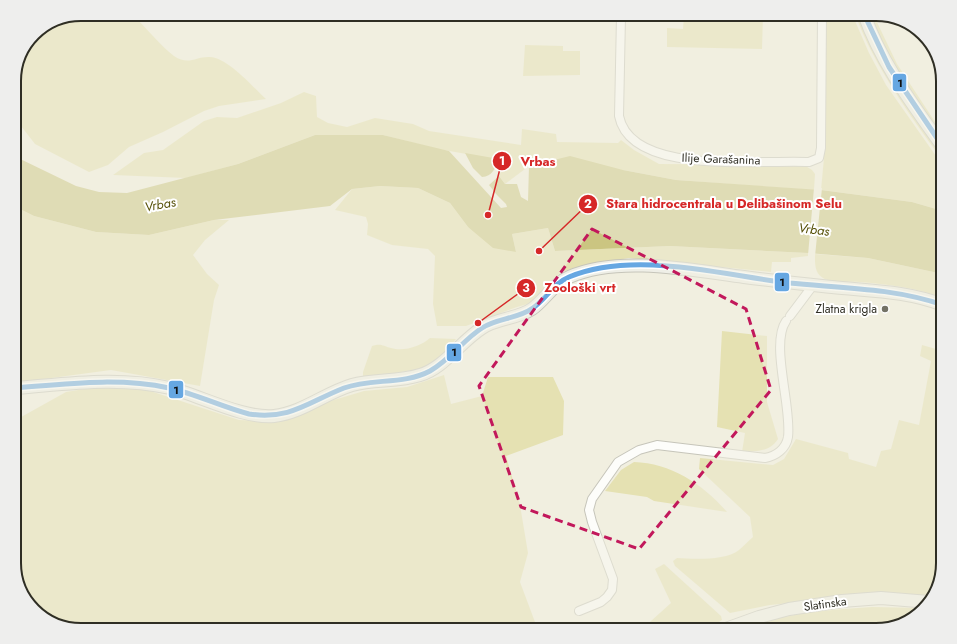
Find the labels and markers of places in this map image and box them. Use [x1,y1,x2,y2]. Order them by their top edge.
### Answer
callout: Vrbas [492,149,563,174]
callout: Stara hidrocentrala u Delibašinom Selu [578,191,850,216]
callout: Zoološki vrt [516,275,623,300]
place label: Zlatna krigla [815,300,877,318]
marker: Zlatna krigla [880,304,890,314]

